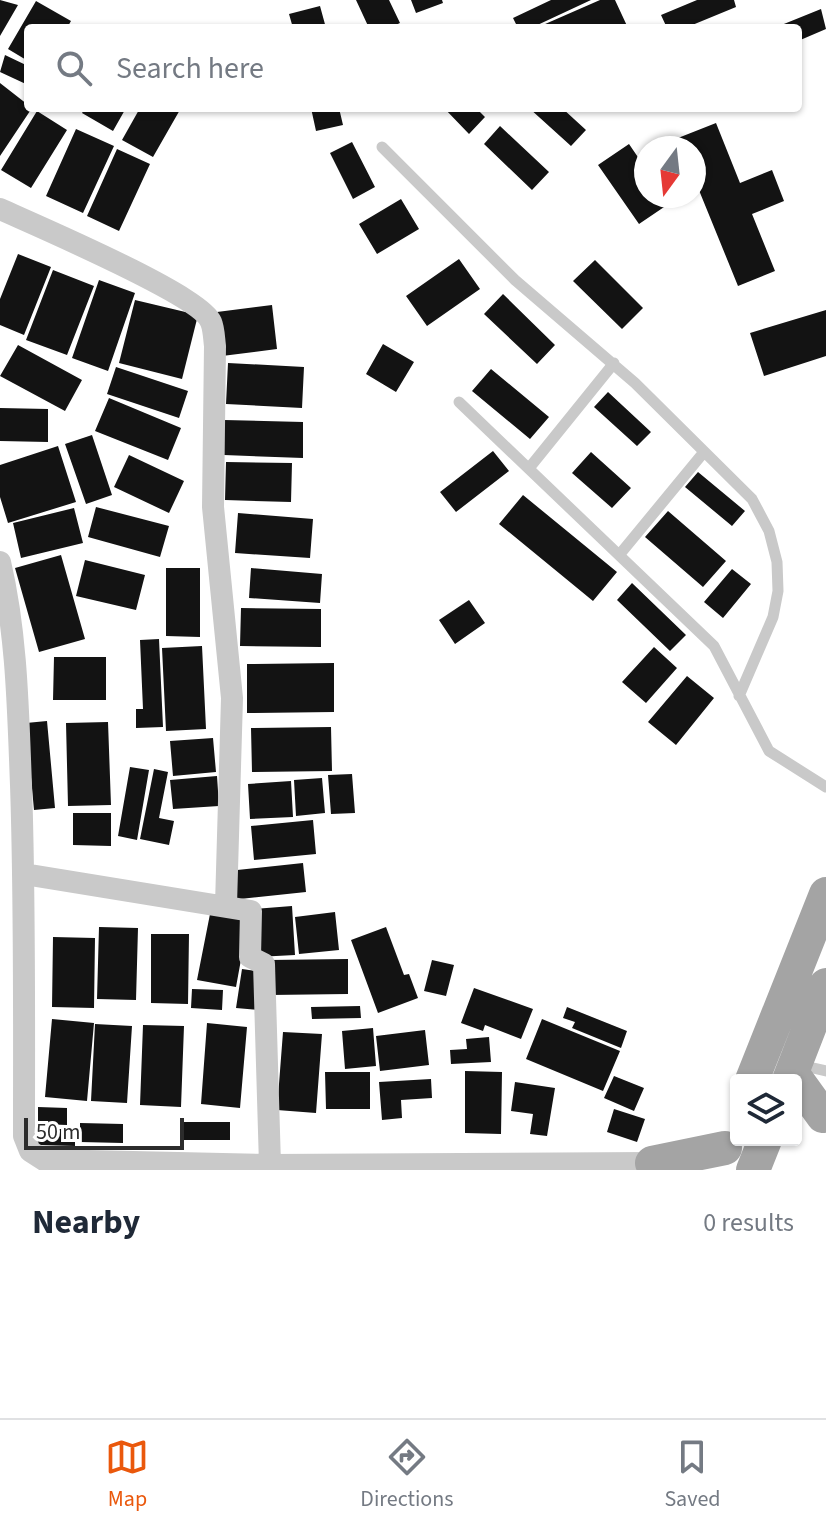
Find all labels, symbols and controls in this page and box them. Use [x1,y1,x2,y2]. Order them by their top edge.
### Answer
search box [24,24,802,112]
icon: search [52,46,96,90]
text: Search here [116,47,264,90]
north arrow [634,136,706,208]
map controls [730,1074,802,1146]
button: layers [730,1074,802,1146]
scale bar [24,1114,184,1150]
text: 50 m [36,1116,81,1148]
text: Nearby [32,1198,140,1247]
text: 0 results [703,1204,794,1241]
tab: Map [105,1435,149,1515]
tab: Directions [360,1435,453,1515]
tab: Saved [664,1435,721,1515]

